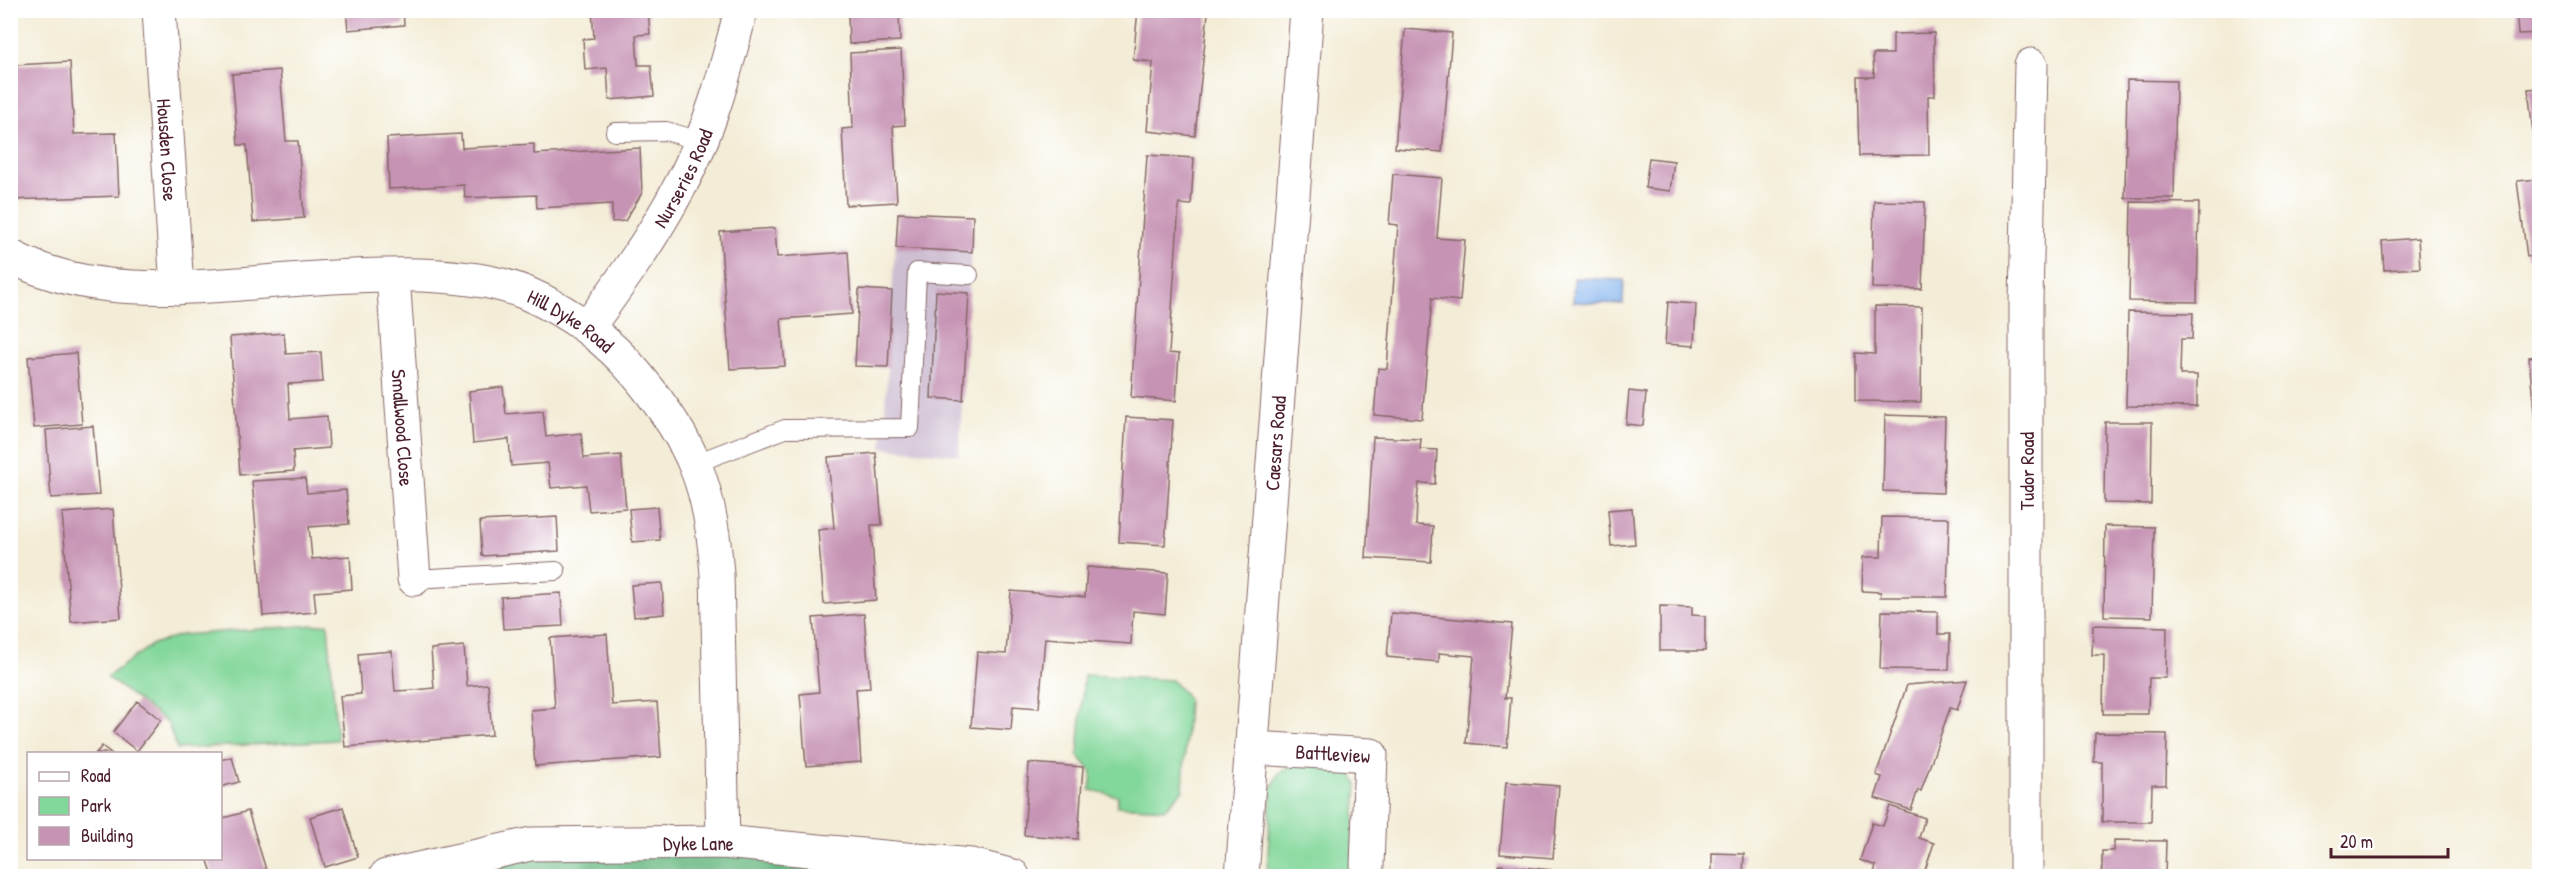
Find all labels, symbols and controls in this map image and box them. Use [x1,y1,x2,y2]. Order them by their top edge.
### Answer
street label: Housden Close [151,98,185,202]
street label: Nurseries Road [646,124,718,232]
street label: Hill Dyke Road [523,282,621,358]
street label: Smallwood Close [386,368,421,487]
street label: Caesars Road [1257,395,1292,492]
street label: Tudor Road [2013,432,2040,510]
street label: Battleview [1295,737,1371,768]
legend [27,752,222,860]
text: Road [81,763,111,788]
text: Park [81,793,112,818]
scale bar [2331,821,2448,859]
text: Building [81,823,133,848]
street label: Dyke Lane [663,828,735,856]
text: 20 m [2340,829,2373,854]

